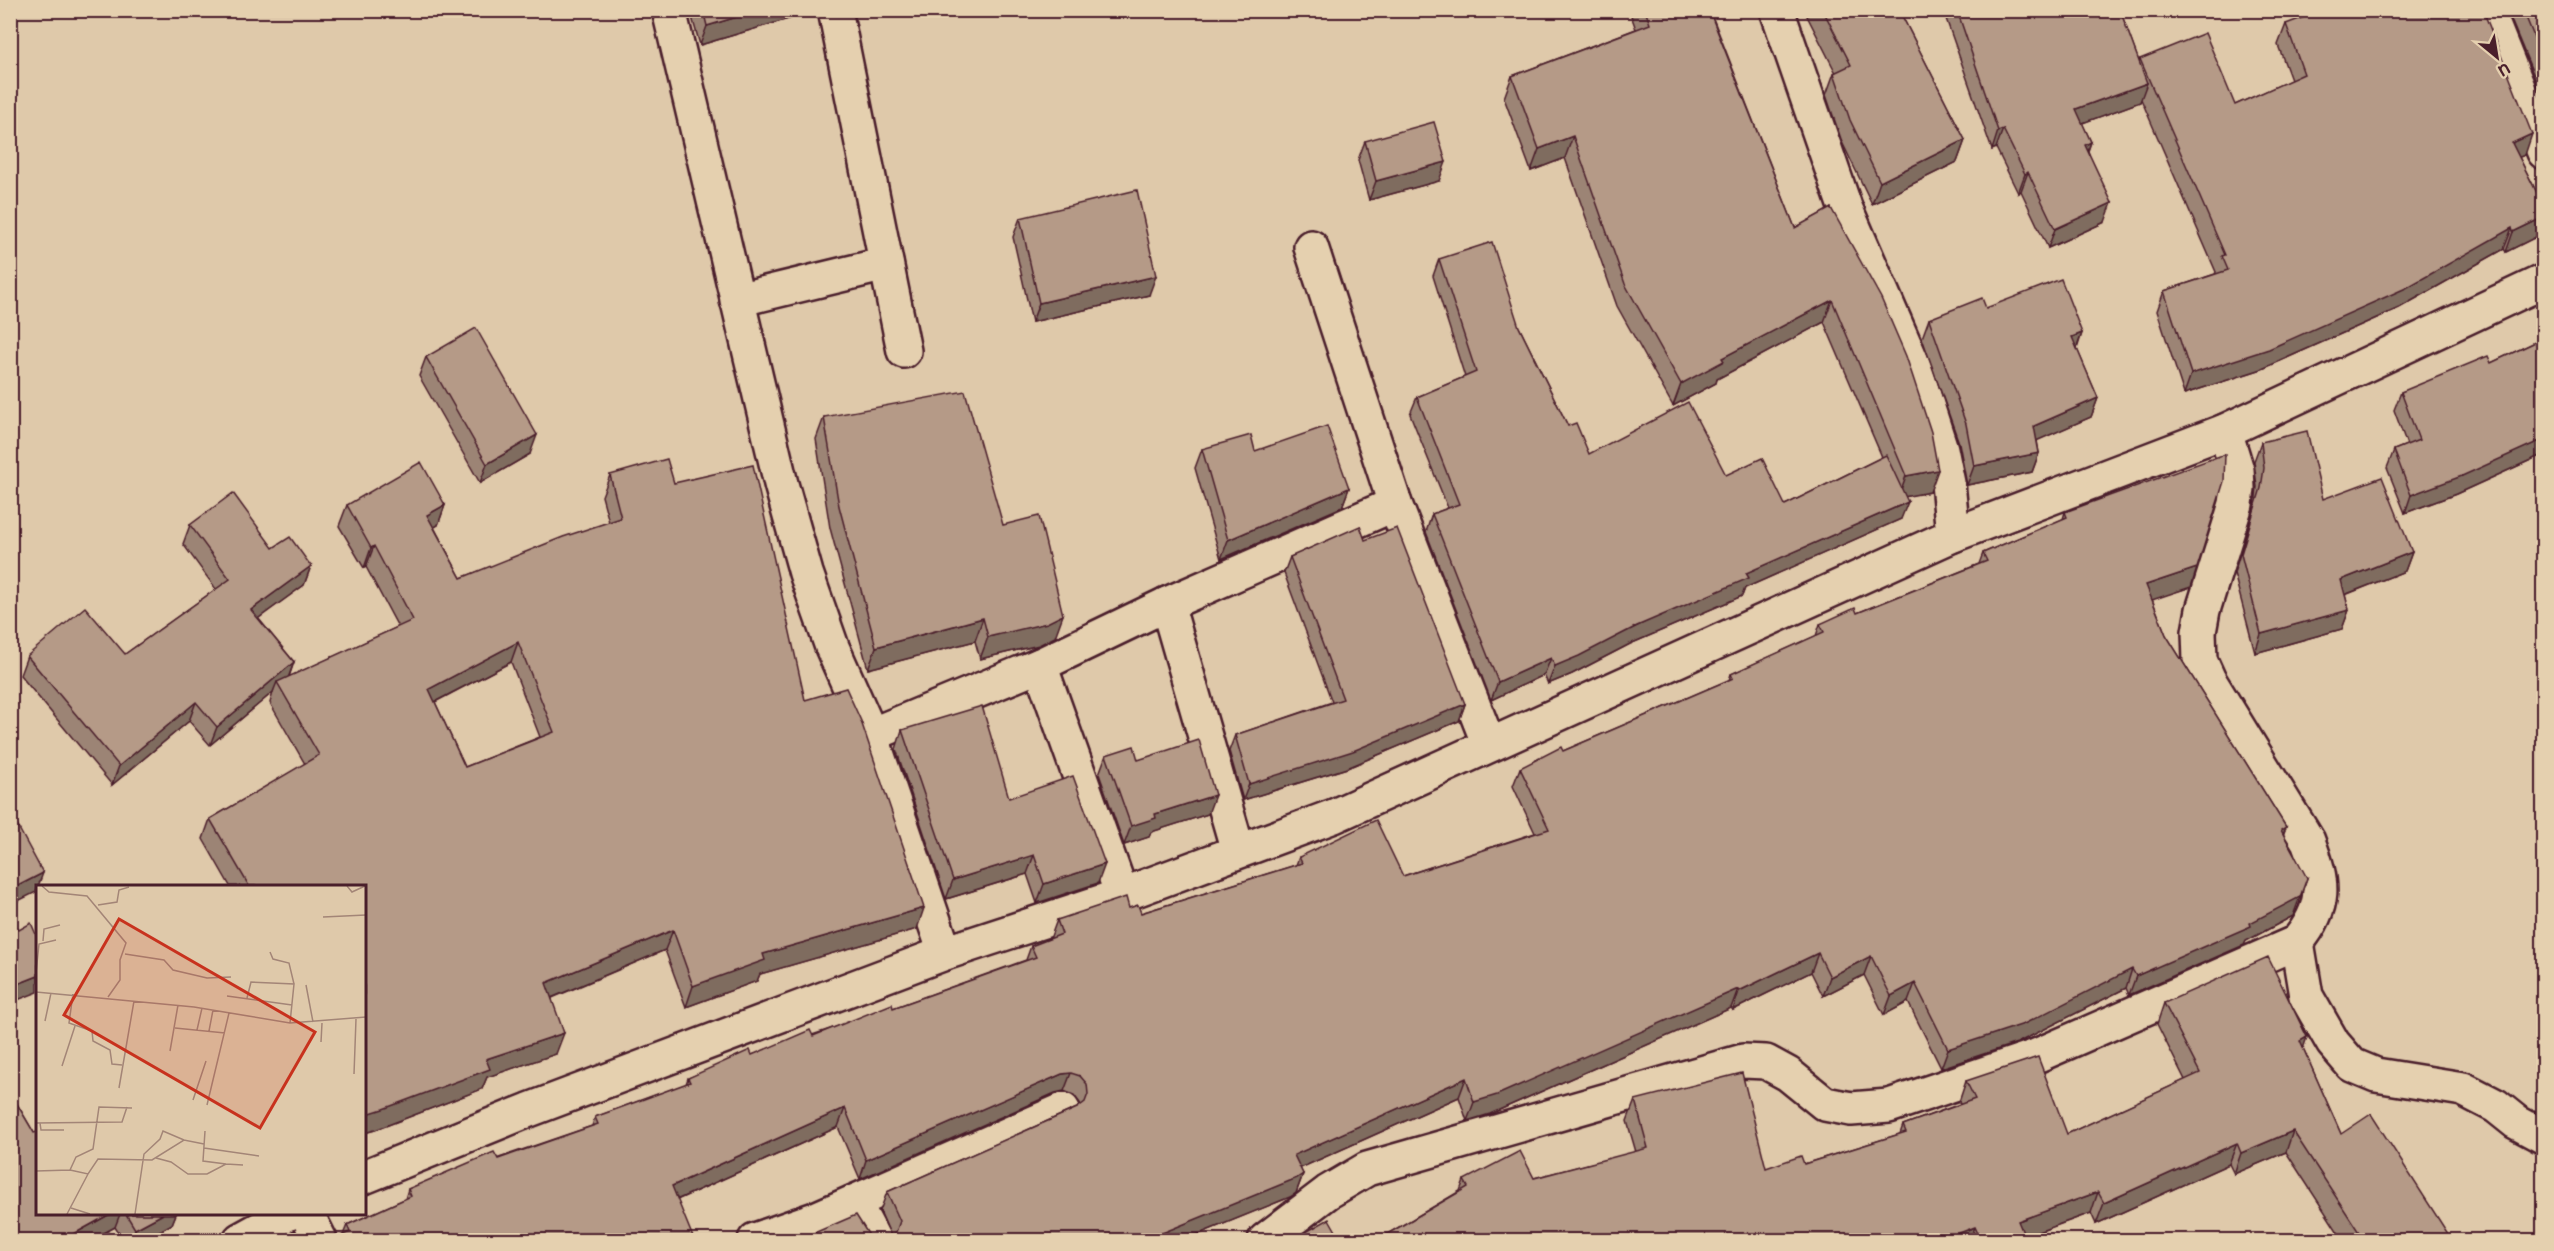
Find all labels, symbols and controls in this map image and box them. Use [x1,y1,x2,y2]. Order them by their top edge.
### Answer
north arrow [2467,27,2527,87]
text: U [2495,59,2515,82]
inset map [36,885,366,1215]

